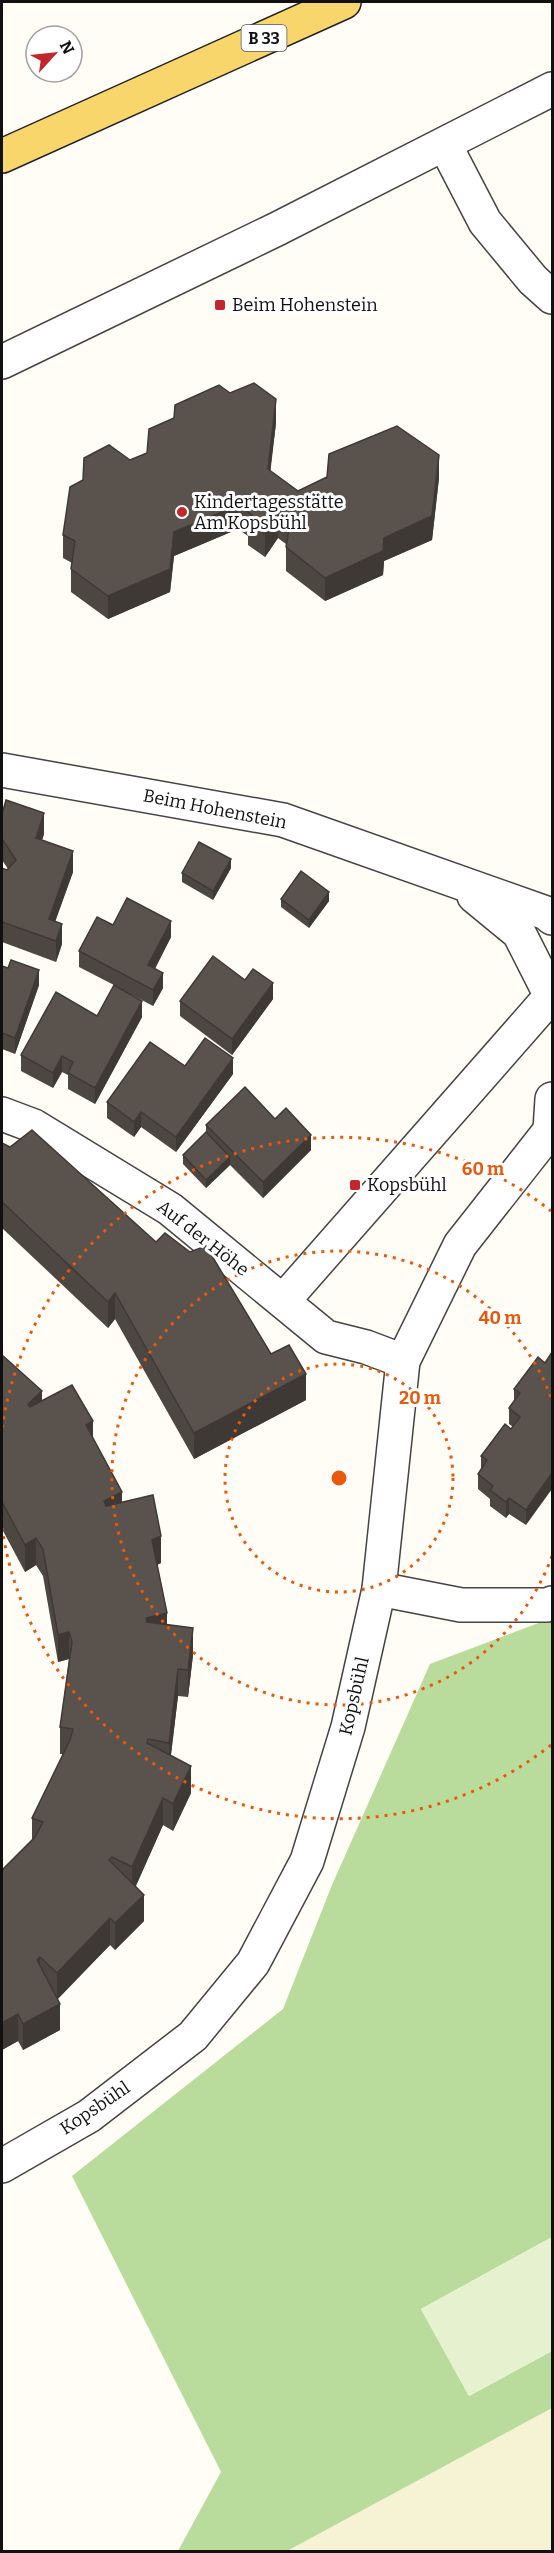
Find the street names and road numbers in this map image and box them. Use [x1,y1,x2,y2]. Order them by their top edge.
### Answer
road number: B 33 [242,25,286,51]
street label: Beim Hohenstein [141,784,289,834]
street label: Auf der Höhe [153,1195,253,1281]
street label: Kopsbühl [334,1655,374,1737]
street label: Kopsbühl [56,2077,134,2139]

